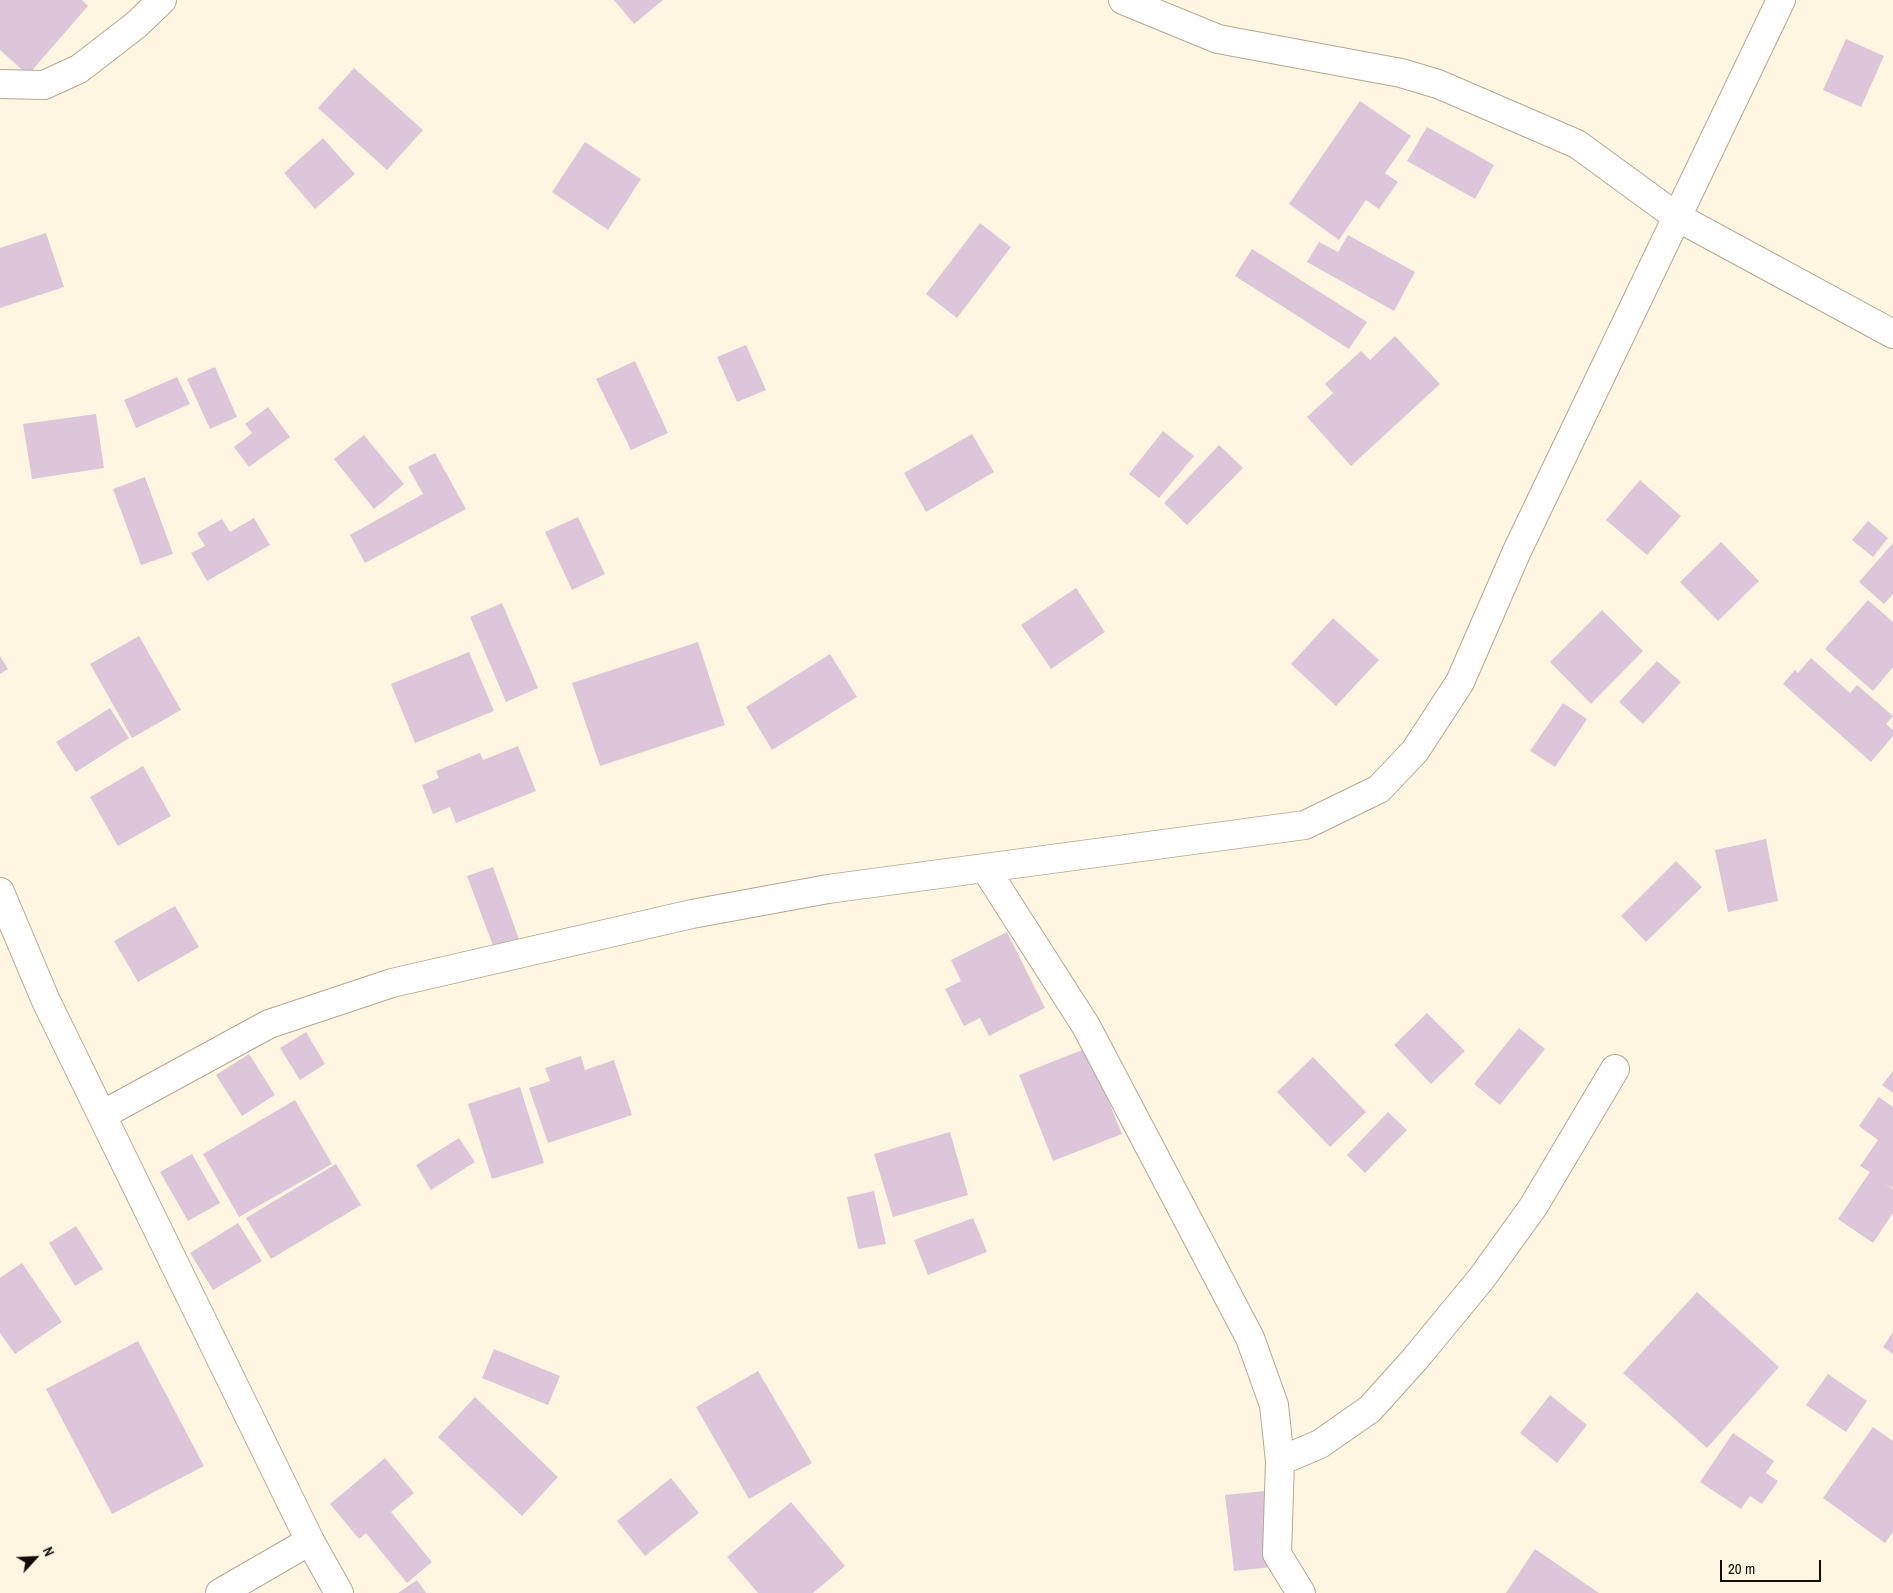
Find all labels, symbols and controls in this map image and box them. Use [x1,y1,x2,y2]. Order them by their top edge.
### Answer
north arrow [10,1533,60,1583]
text: N [39,1544,59,1559]
scale bar [1723,1550,1824,1582]
text: 20 m [1728,1558,1755,1579]

